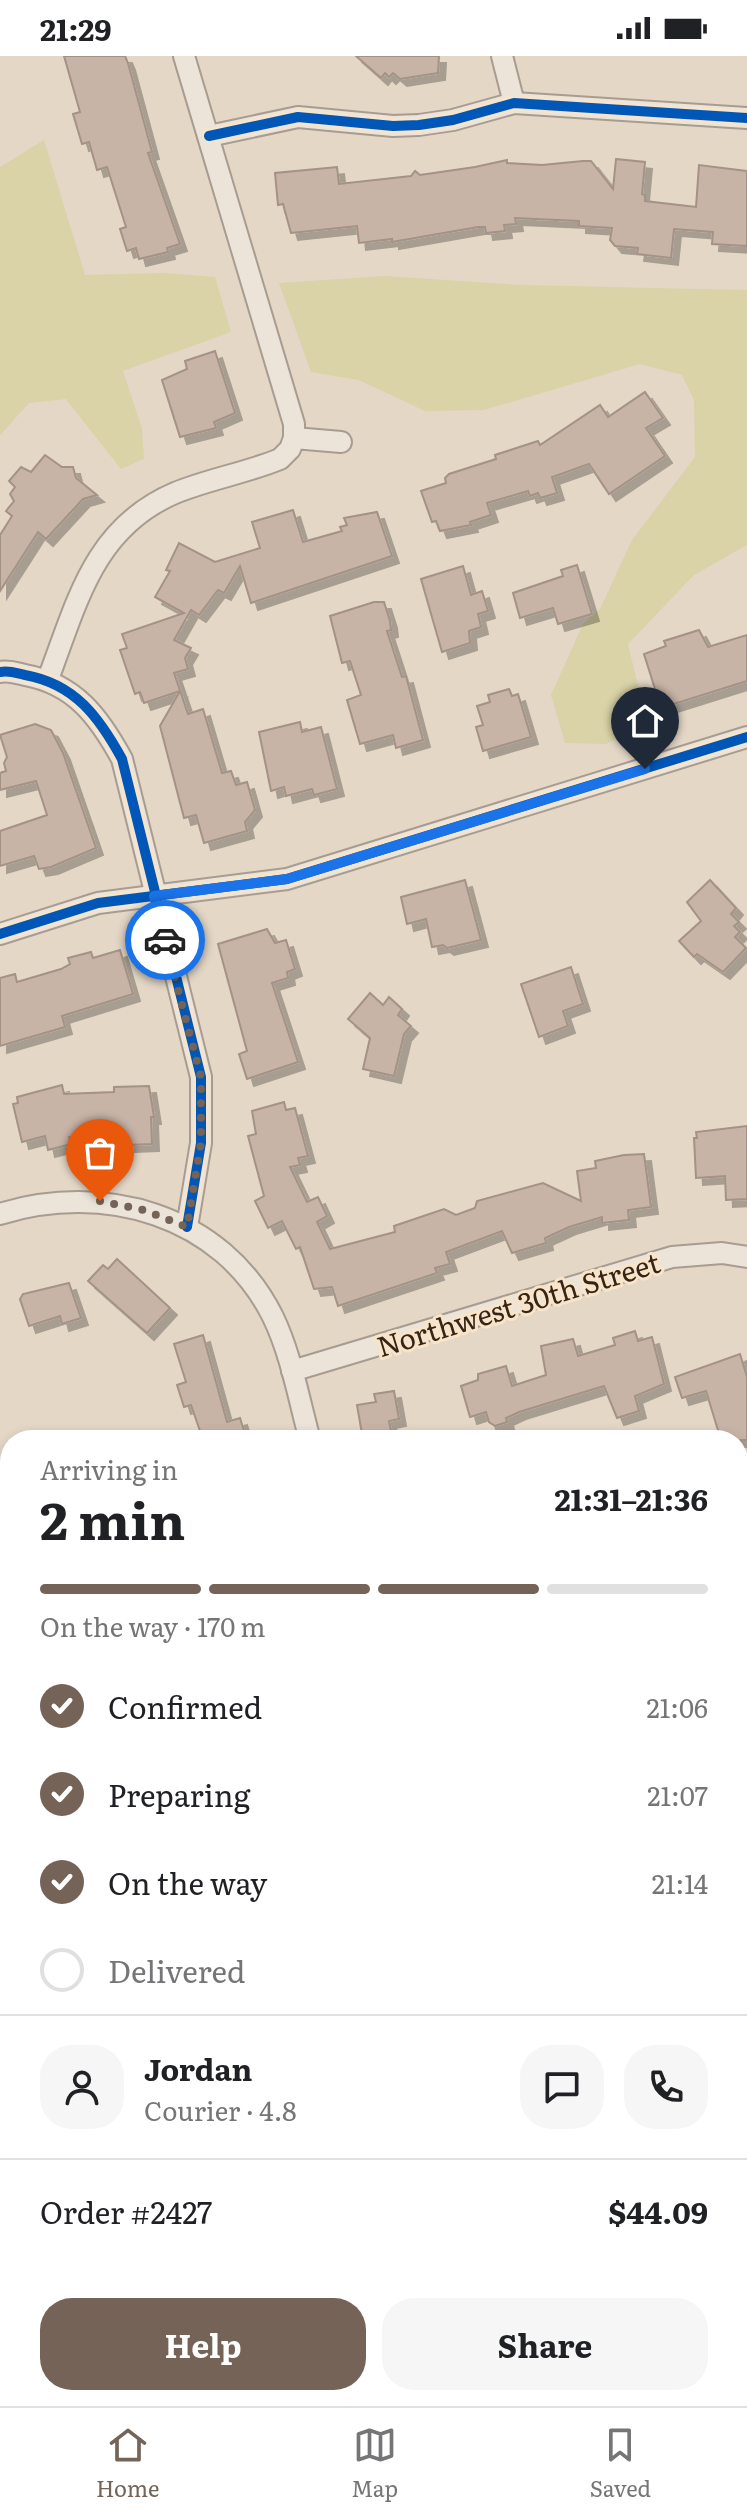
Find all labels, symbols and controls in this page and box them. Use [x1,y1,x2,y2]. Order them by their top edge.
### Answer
text: 21:29 [40,6,112,50]
pin [611,687,679,769]
icon: home [623,699,667,743]
courier [125,900,205,980]
icon: car [143,918,187,962]
pin [66,1119,134,1201]
icon: bag [78,1131,122,1175]
street label: Northwest 30th Street [371,1240,665,1366]
text: Arriving in [40,1449,178,1488]
text: 21:31–21:36 [554,1476,708,1520]
text: 2 min [40,1479,185,1556]
text: On the way · 170 m [40,1606,266,1645]
icon: check [40,1684,84,1728]
text: Confirmed [108,1684,262,1728]
text: 21:06 [647,1687,708,1726]
icon: check [40,1772,84,1816]
text: Preparing [108,1772,250,1816]
text: 21:07 [647,1775,708,1814]
icon: check [40,1860,84,1904]
text: On the way [108,1860,267,1904]
text: 21:14 [652,1863,708,1902]
text: Delivered [108,1948,245,1992]
button: person [40,2045,124,2129]
button: chat [520,2045,604,2129]
button: phone [624,2045,708,2129]
text: Jordan [144,2046,252,2090]
text: Courier · 4.8 [144,2090,297,2129]
text: Order #2427 [40,2189,212,2233]
text: $44.09 [608,2189,708,2233]
button: Help [40,2298,366,2390]
button: Share [382,2298,708,2390]
tab: Home [96,2423,159,2504]
tab: Map [351,2423,398,2504]
tab: Saved [590,2423,651,2504]

